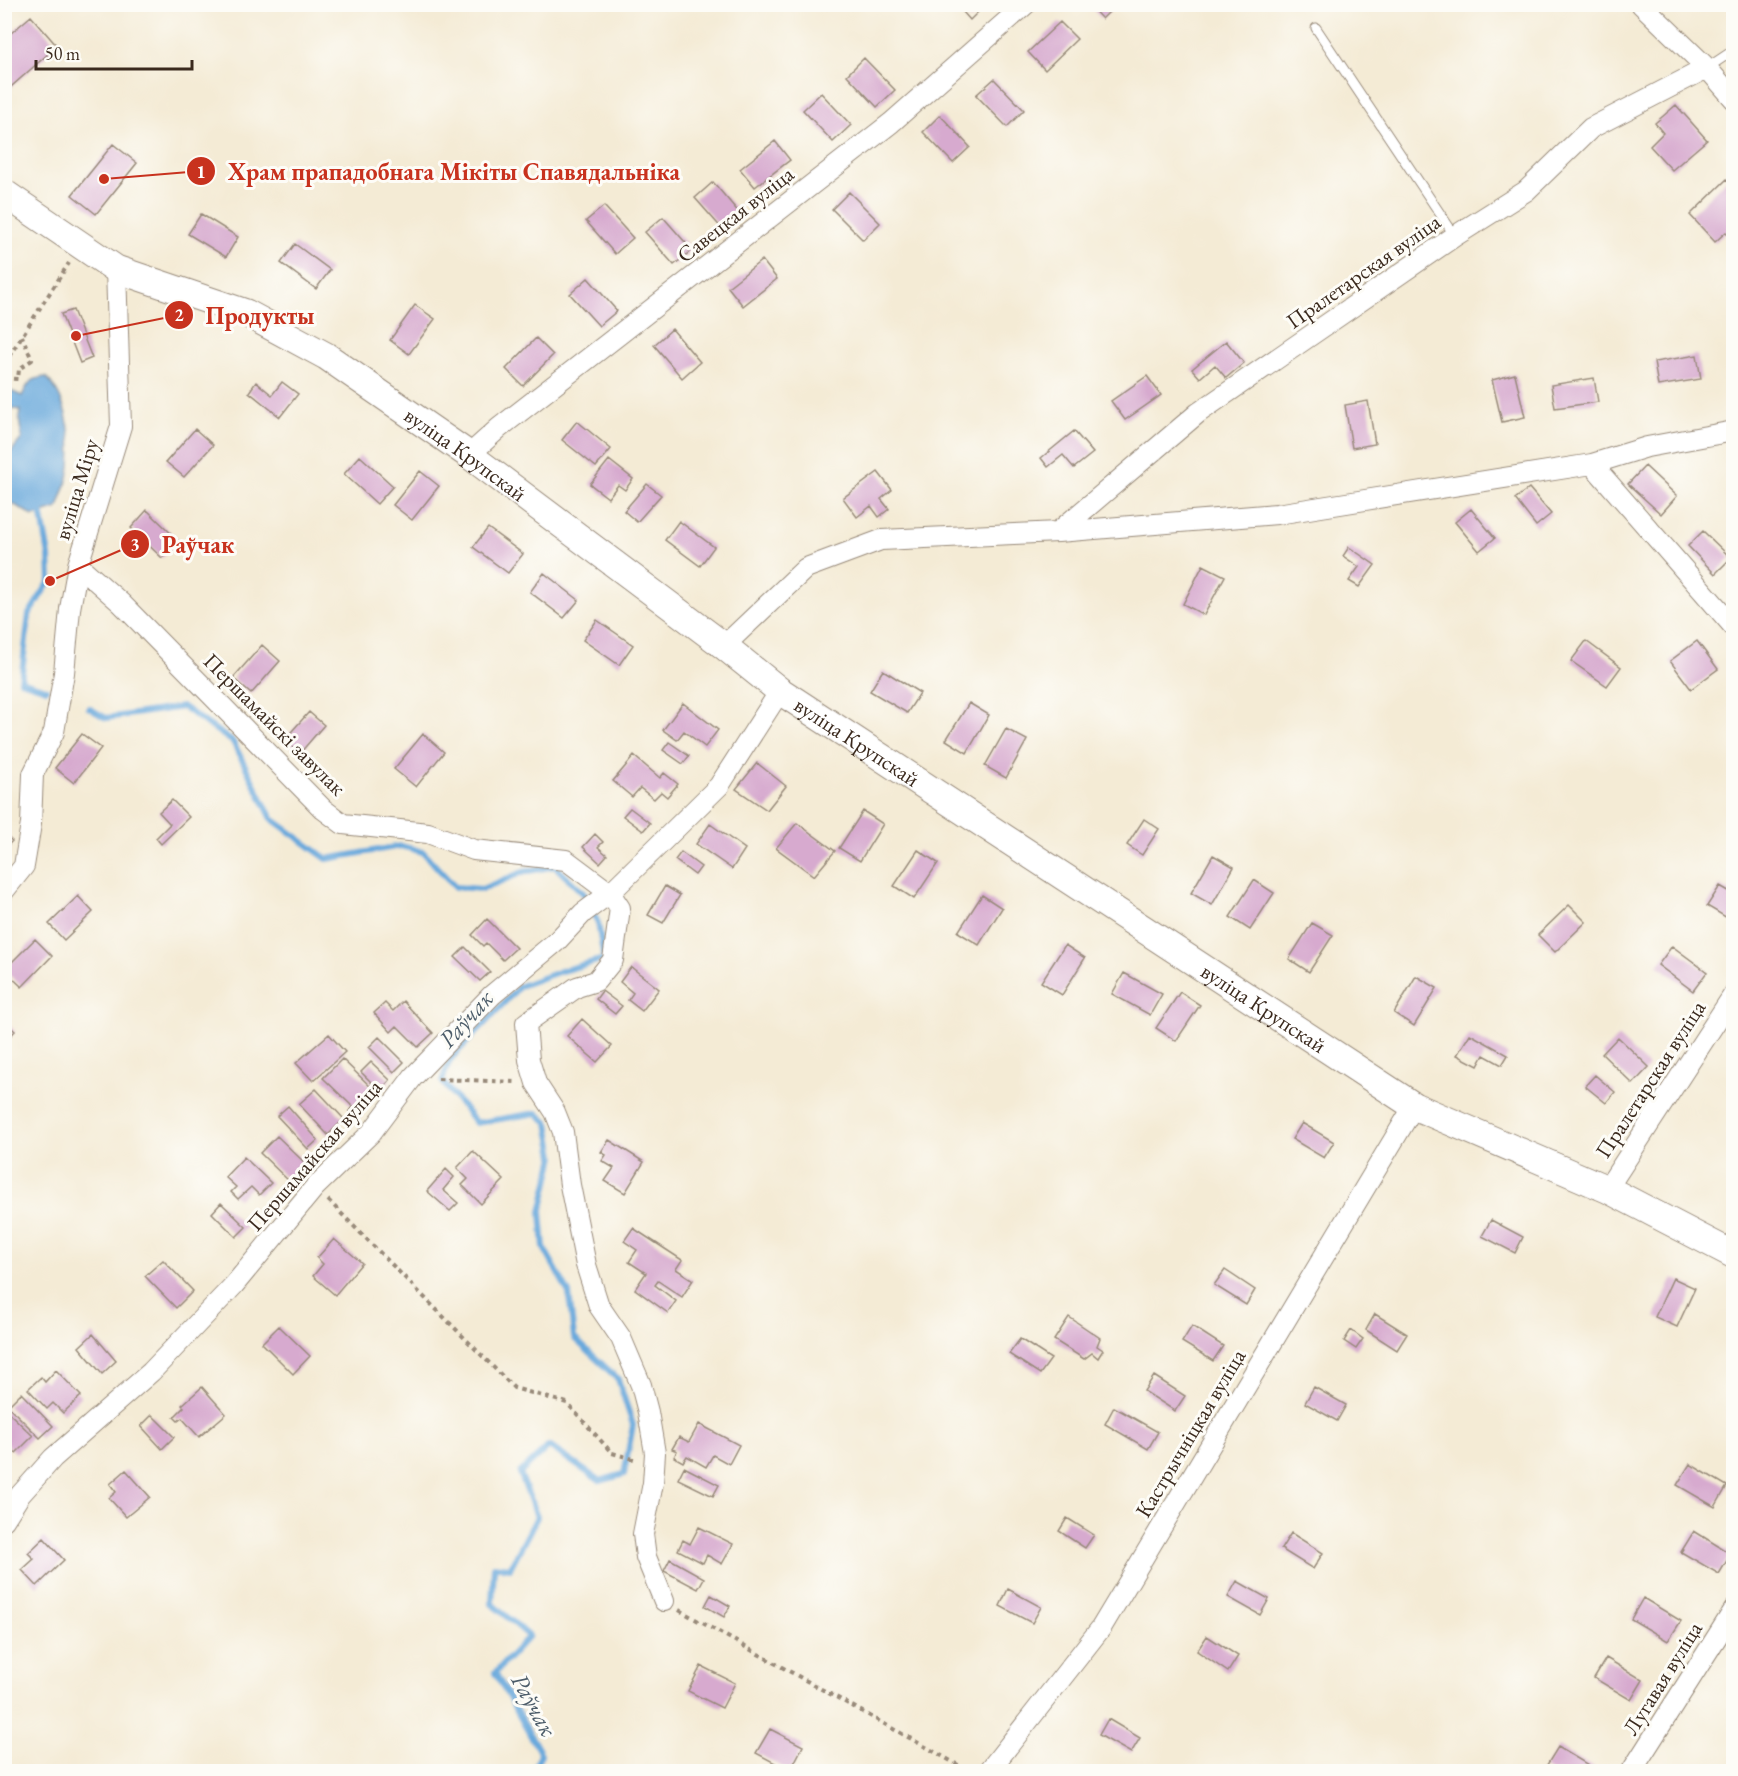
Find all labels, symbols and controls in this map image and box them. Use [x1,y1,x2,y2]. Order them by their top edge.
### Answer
scale bar [36,33,192,71]
text: 50 m [45,42,80,65]
callout: Храм прападобнага Мікіты Спавядальніка [186,150,692,192]
text: Храм прападобнага Мікіты Спавядальніка [227,156,680,187]
street label: Савецкая вуліца [671,159,800,269]
text: 1 [196,160,206,183]
street label: Пралетарская вуліца [1280,207,1446,336]
callout: Продукты [164,294,327,336]
text: Продукты [205,300,315,332]
text: 2 [174,303,184,326]
street label: вуліца Крупскай [399,401,533,508]
street label: вуліца Міру [47,435,106,543]
callout: Раўчак [120,523,246,565]
text: Раўчак [162,529,235,561]
text: 3 [130,533,140,556]
street label: Першамайскі завулак [197,647,353,802]
street label: вуліца Крупскай [789,690,925,794]
street label: вуліца Крупскай [1195,957,1332,1060]
water label: Раўчак [431,983,500,1054]
street label: Пралетарская вуліца [1589,995,1712,1164]
street label: Першамайская вуліца [240,1073,389,1237]
street label: Кастрычніцкая вуліца [1129,1344,1252,1523]
street label: Лугавая вуліца [1616,1616,1709,1740]
water label: Раўчак [504,1668,565,1742]

